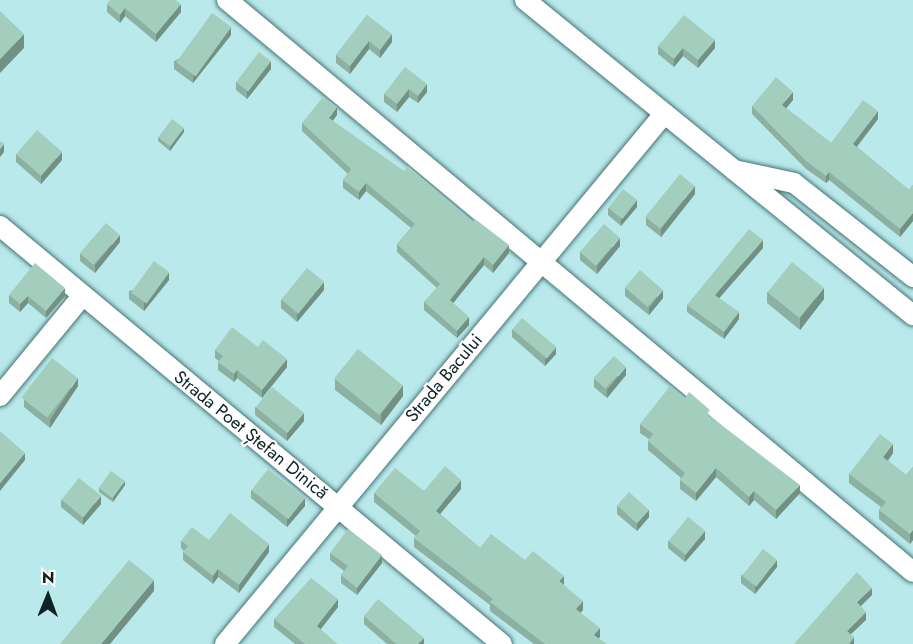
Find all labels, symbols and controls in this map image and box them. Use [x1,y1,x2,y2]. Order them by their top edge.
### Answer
street label: Strada Bacului [401,330,487,426]
street label: Strada Poet Ștefan Dinică [170,366,332,504]
north arrow [18,566,78,626]
text: N [42,566,55,589]

